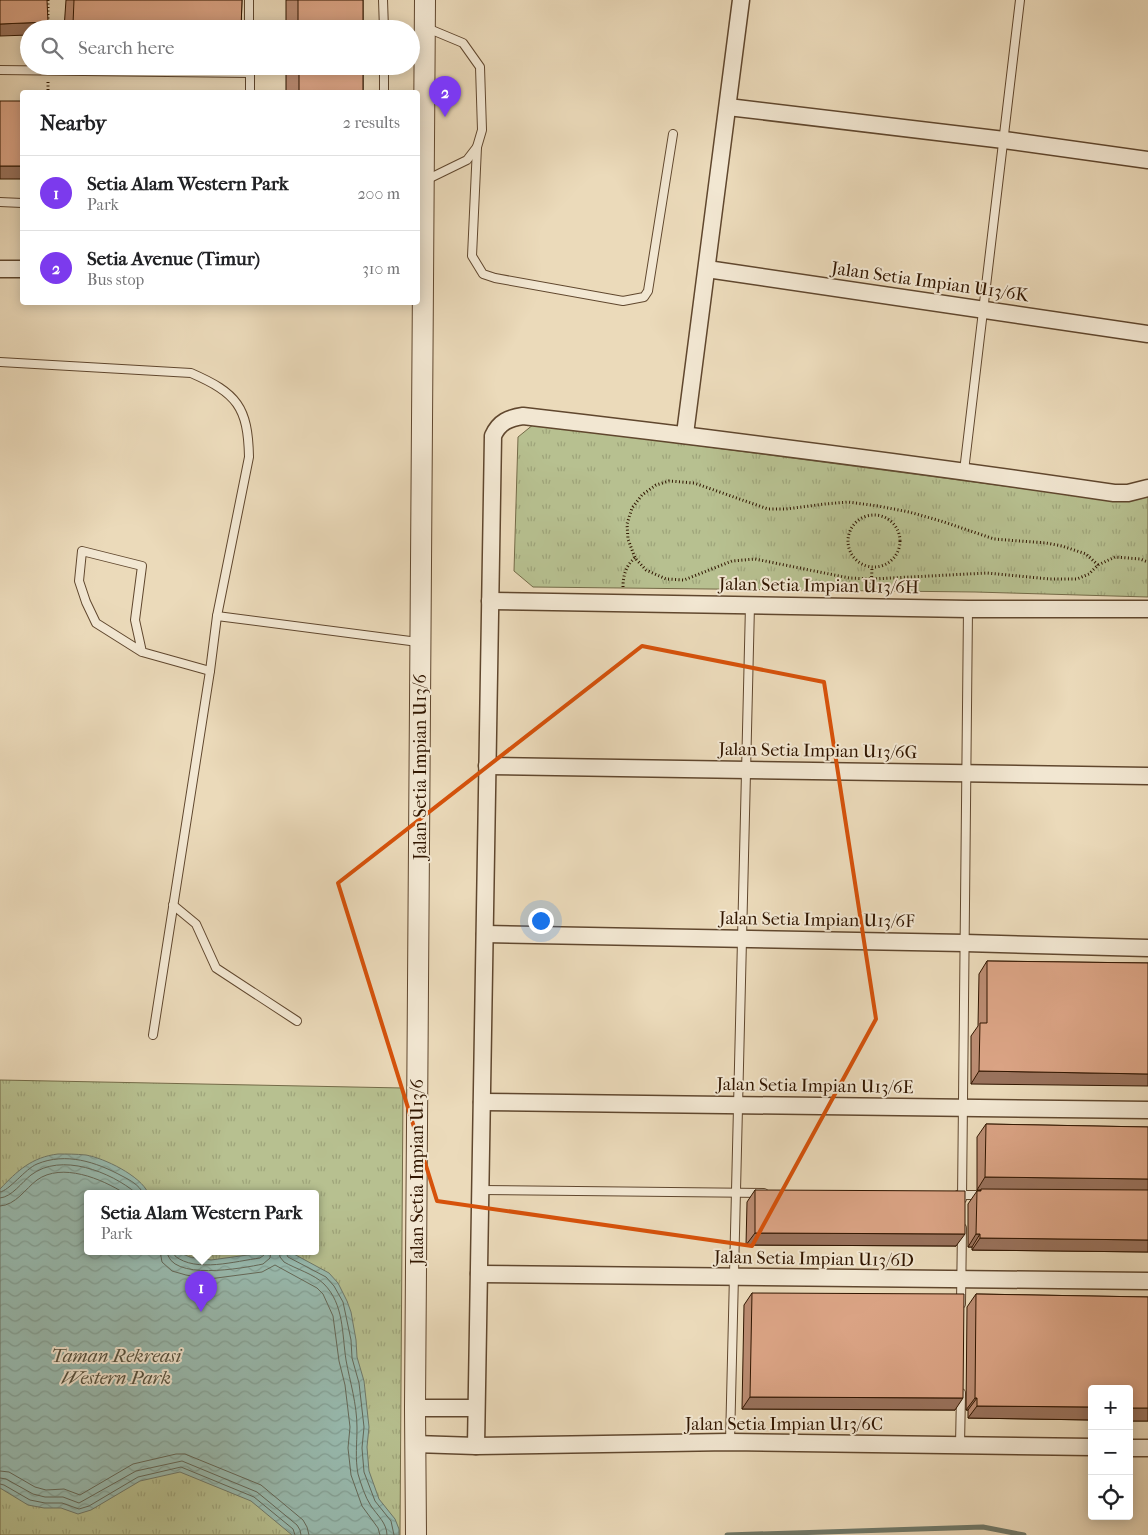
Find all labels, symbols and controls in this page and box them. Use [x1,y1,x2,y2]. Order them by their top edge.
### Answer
search box [20,20,420,75]
icon: search [38,34,66,62]
text: Search here [78,37,174,59]
pin: 2 [429,76,461,117]
text: Nearby [40,111,106,135]
text: 2 results [343,113,400,132]
text: Setia Alam Western Park [87,173,289,195]
text: 1 [53,184,59,203]
text: 200 m [357,184,400,203]
text: Park [87,195,119,214]
text: Setia Avenue (Timur) [87,248,260,270]
street label: Jalan Setia Impian U13/6K [828,257,1031,306]
text: 2 [52,259,60,278]
text: 310 m [362,259,400,278]
text: Bus stop [87,270,144,289]
street label: Jalan Setia Impian U13/6H [717,574,919,598]
street label: Jalan Setia Impian U13/6 [410,674,431,862]
street label: Jalan Setia Impian U13/6G [716,739,918,763]
your location [528,908,554,934]
street label: Jalan Setia Impian U13/6F [717,908,915,932]
street label: Jalan Setia Impian U13/6E [714,1074,914,1098]
street label: Jalan Setia Impian U13/6 [407,1079,428,1267]
popup [84,1190,319,1255]
text: Setia Alam Western Park [101,1202,302,1224]
text: Park [101,1224,132,1243]
street label: Jalan Setia Impian U13/6D [712,1247,914,1271]
pin: 1 [185,1271,217,1312]
water label: Taman Rekreasi Western Park [51,1345,183,1389]
map controls [1088,1385,1133,1520]
button: + [1088,1385,1133,1430]
street label: Jalan Setia Impian U13/6C [683,1414,883,1435]
button: − [1088,1430,1133,1475]
button: locate [1088,1475,1133,1520]

